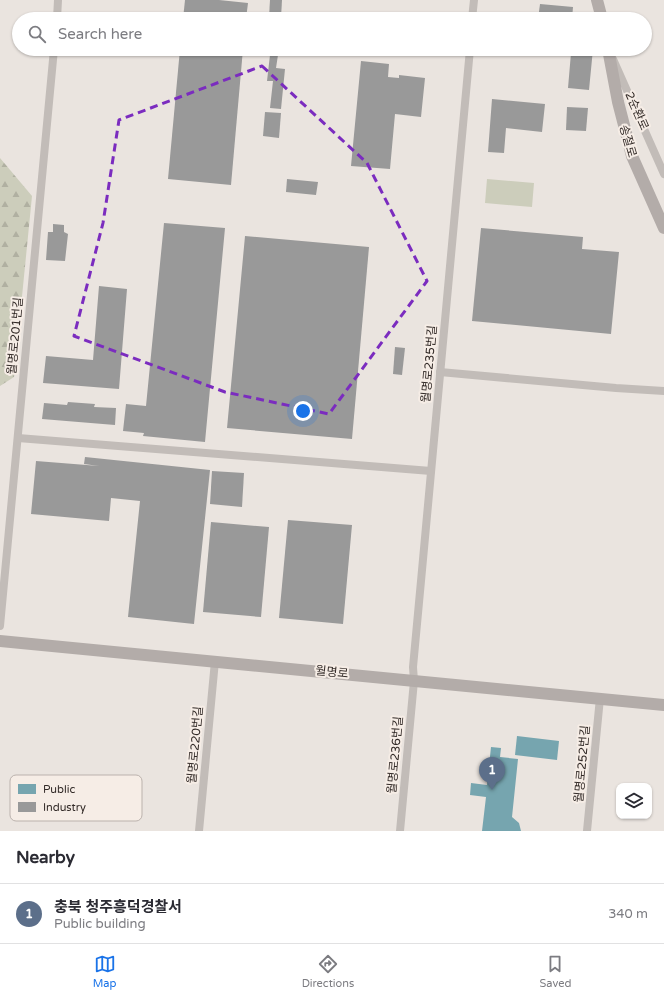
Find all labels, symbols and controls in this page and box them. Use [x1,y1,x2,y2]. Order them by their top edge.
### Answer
search box [12,12,652,56]
icon: search [26,23,48,45]
text: Search here [58,25,142,43]
street label: 2순환로 [622,90,652,132]
street label: 송절로 [617,123,639,159]
street label: 월명로201번길 [5,297,25,375]
street label: 월명로235번길 [419,325,439,403]
your location [293,401,313,421]
street label: 월명로 [315,663,349,681]
street label: 월명로220번길 [185,706,205,784]
street label: 월명로236번길 [385,716,405,794]
street label: 월명로252번길 [572,725,592,803]
pin: 1 [479,757,505,790]
legend [10,775,142,821]
text: Public [43,783,75,796]
map controls [616,783,652,819]
button: layers [616,783,652,819]
text: Industry [43,801,86,814]
text: Nearby [16,847,75,868]
text: 충북 청주흥덕경찰서 [54,898,182,916]
text: 1 [25,906,33,922]
text: 340 m [608,906,648,922]
text: Public building [54,916,146,932]
tab: Map [93,953,116,990]
tab: Directions [302,953,354,990]
tab: Saved [540,953,571,990]

